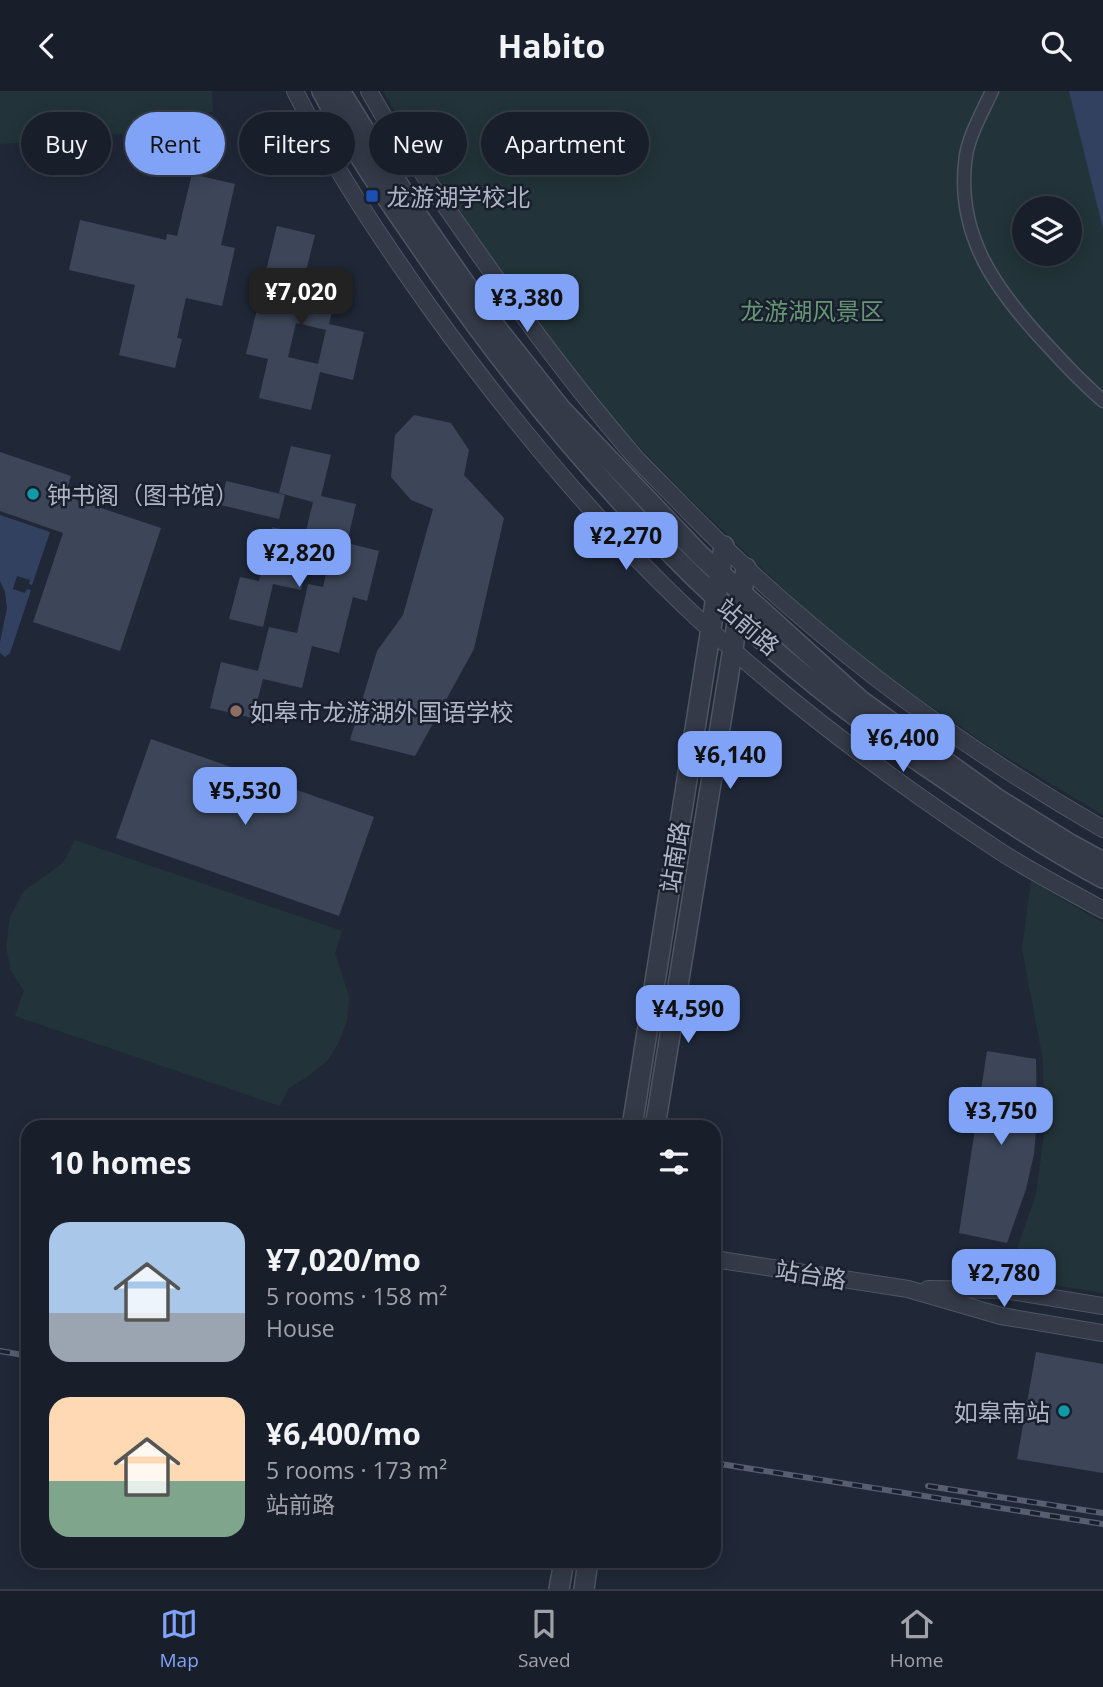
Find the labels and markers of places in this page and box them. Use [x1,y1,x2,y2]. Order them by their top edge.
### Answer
place label: 龙游湖学校北 [386,180,530,213]
marker: 龙游湖学校北 [364,188,380,204]
pin: ¥7,020 [244,268,358,328]
pin: ¥3,380 [470,275,584,334]
place label: 钟书阁（图书馆） [47,478,239,511]
marker: 钟书阁（图书馆） [25,486,41,502]
pin: ¥2,270 [569,512,683,572]
pin: ¥2,820 [242,529,356,589]
place label: 如皋市龙游湖外国语学校 [250,695,514,728]
marker: 如皋市龙游湖外国语学校 [228,703,244,719]
pin: ¥6,400 [846,715,960,774]
pin: ¥6,140 [673,731,787,791]
pin: ¥5,530 [188,767,302,827]
pin: ¥4,590 [631,985,745,1045]
pin: ¥3,750 [944,1087,1058,1147]
pin: ¥2,780 [947,1249,1061,1309]
place label: 如皋南站 [954,1395,1050,1428]
marker: 如皋南站 [1056,1403,1072,1419]

